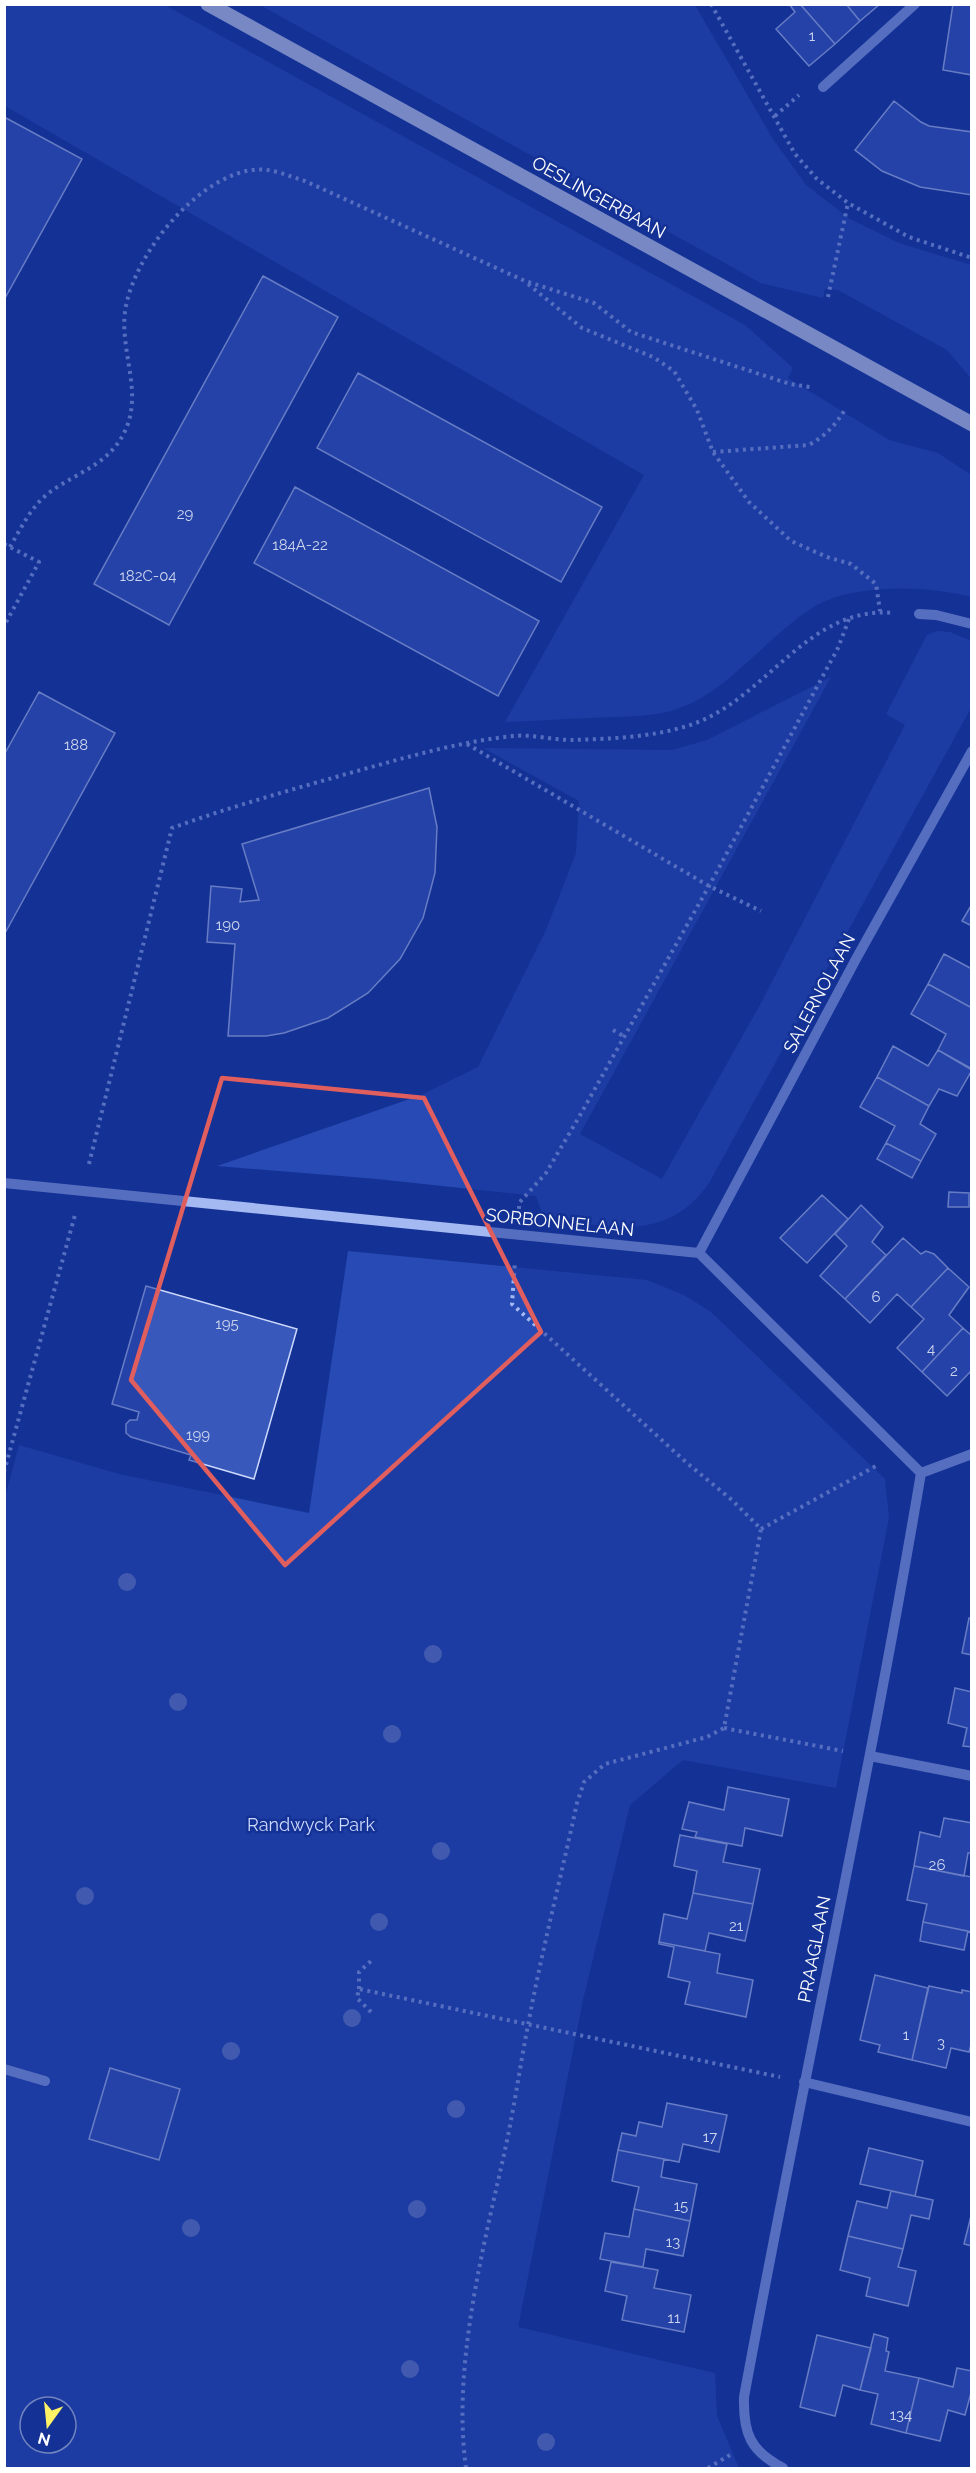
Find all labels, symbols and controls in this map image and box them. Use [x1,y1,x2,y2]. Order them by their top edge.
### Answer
house number: 1 [809,27,816,45]
street label: OESLINGERBAAN [528,152,670,242]
house number: 29 [177,505,194,523]
house number: 184A-22 [272,536,328,554]
house number: 182C-04 [119,567,177,585]
house number: 188 [64,736,88,754]
house number: 190 [216,916,240,934]
street label: SALERNOLAAN [779,930,859,1056]
street label: SORBONNELAAN [485,1204,635,1240]
house number: 6 [871,1288,881,1306]
house number: 195 [215,1315,239,1333]
house number: 4 [927,1340,935,1358]
house number: 2 [950,1362,958,1380]
house number: 199 [186,1426,210,1444]
park label: Randwyck Park [247,1814,375,1835]
house number: 26 [929,1856,945,1874]
street label: PRAAGLAAN [793,1894,835,2004]
house number: 21 [729,1917,744,1935]
house number: 1 [903,2026,910,2044]
house number: 3 [937,2034,945,2052]
house number: 17 [703,2128,717,2146]
house number: 15 [674,2197,688,2215]
house number: 13 [666,2233,680,2251]
house number: 11 [668,2309,681,2327]
north arrow [18,2395,78,2455]
house number: 134 [890,2406,912,2424]
text: N [36,2428,53,2450]

